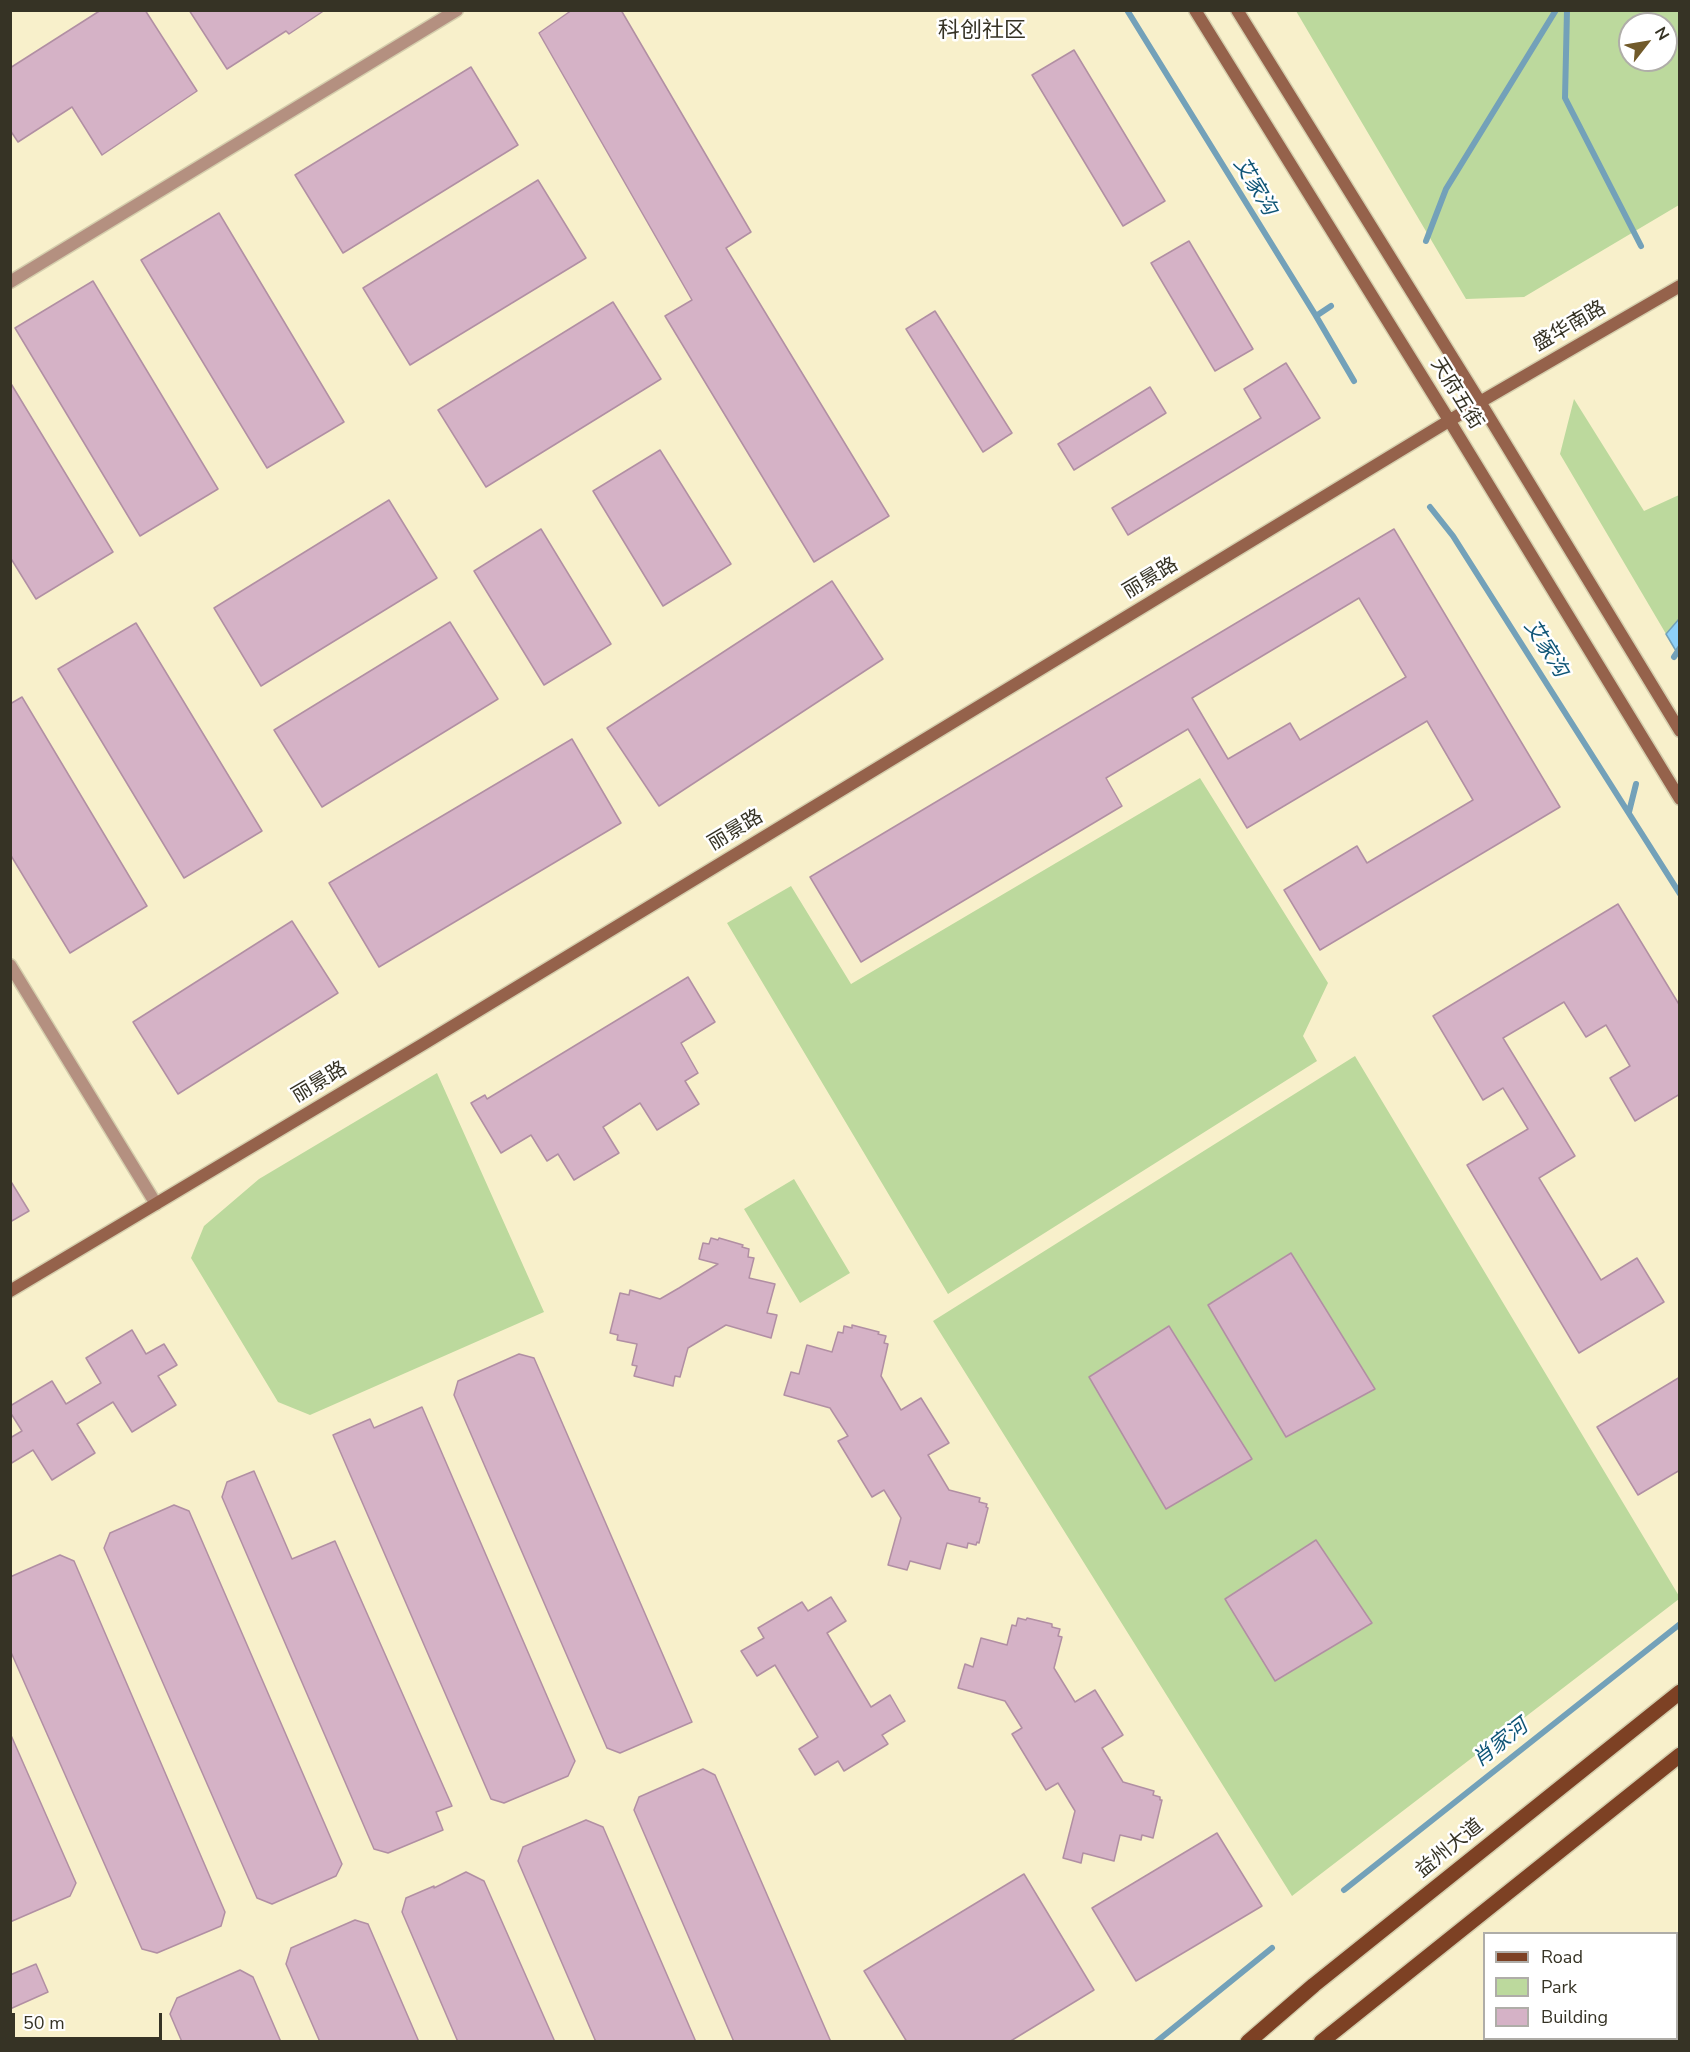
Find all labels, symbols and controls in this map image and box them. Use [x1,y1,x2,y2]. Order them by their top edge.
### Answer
north arrow [1618,12,1678,72]
district label: 科创社区 [938,19,1026,45]
text: N [1649,23,1674,45]
water label: 艾家沟 [1227,154,1281,220]
street label: 盛华南路 [1529,297,1611,357]
street label: 天府五街 [1425,354,1487,434]
street label: 丽景路 [1119,553,1183,605]
water label: 艾家沟 [1518,616,1572,682]
street label: 丽景路 [704,805,768,857]
street label: 丽景路 [288,1057,352,1109]
water label: 肖家河 [1468,1715,1534,1773]
street label: 益州大道 [1411,1815,1489,1883]
legend [1483,1932,1678,2040]
text: Road [1541,1945,1583,1969]
text: Park [1541,1975,1577,1999]
scale bar [15,2001,165,2039]
text: Building [1541,2005,1608,2029]
text: 50 m [23,2011,65,2035]

